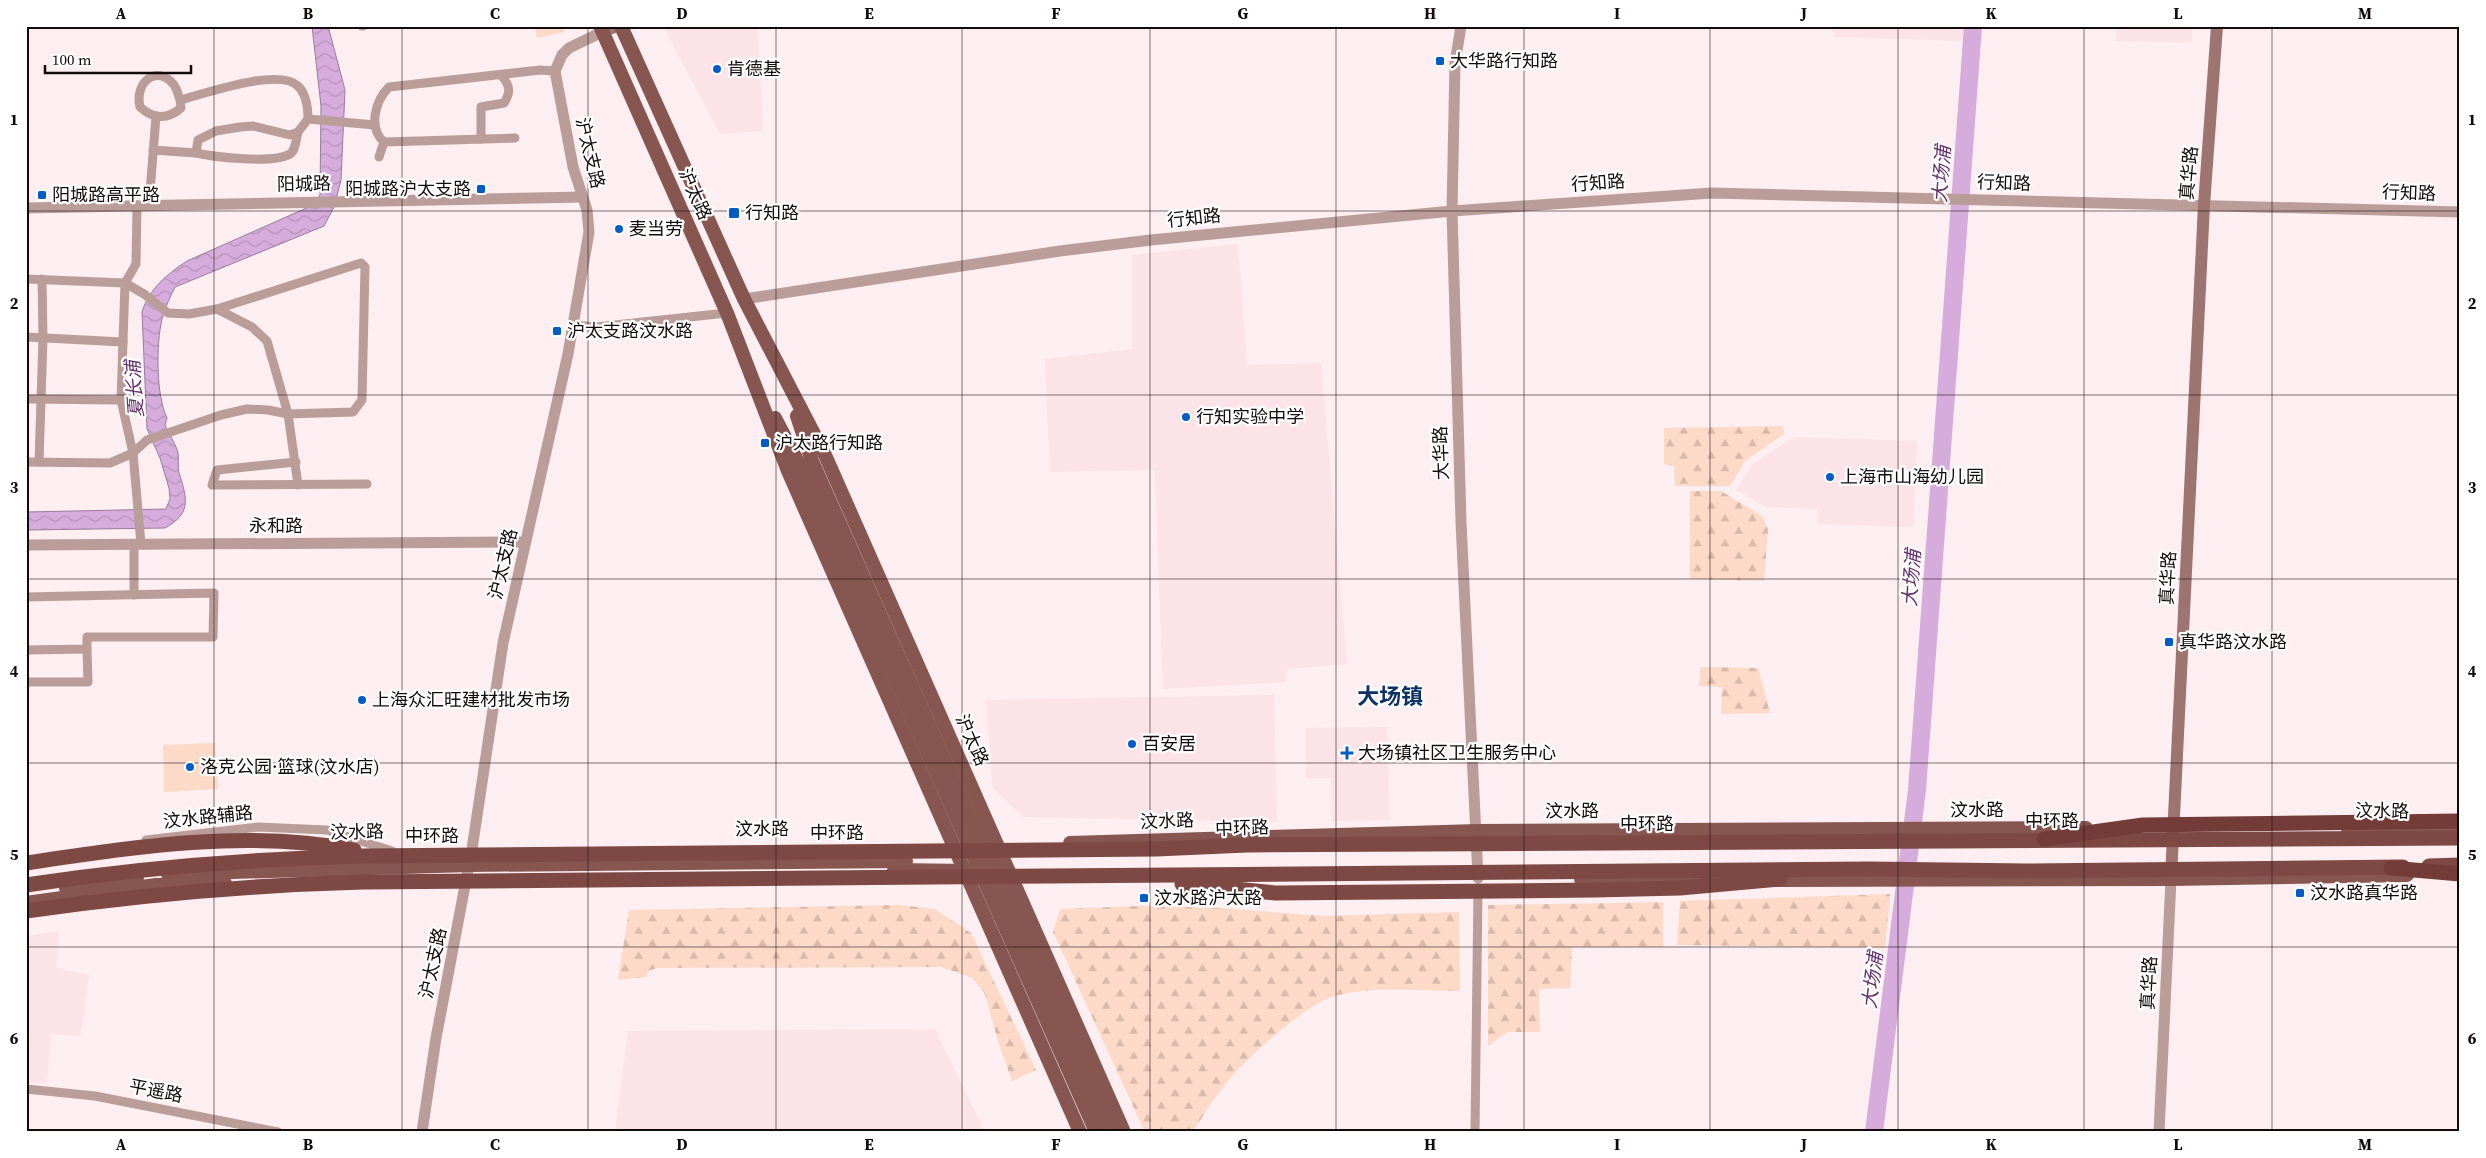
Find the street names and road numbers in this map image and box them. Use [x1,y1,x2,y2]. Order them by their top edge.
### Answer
street label: 沪太支路 [570,115,611,191]
street label: 真华路 [2174,145,2203,201]
street label: 沪太路 [673,164,718,224]
street label: 行知路 [1570,168,1626,197]
street label: 行知路 [1977,169,2031,196]
street label: 阳城路 [277,171,331,196]
street label: 行知路 [2382,179,2436,206]
street label: 行知路 [1166,202,1222,233]
street label: 大华路 [1427,426,1454,480]
street label: 永和路 [249,513,303,538]
street label: 沪太支路 [482,526,523,602]
street label: 真华路 [2154,550,2181,606]
street label: 沪太路 [950,710,995,770]
street label: 汶水路 [1950,797,2004,822]
street label: 汶水路 [1545,798,1599,823]
street label: 汶水路 [2355,798,2409,823]
street label: 汶水路辅路 [162,799,254,834]
street label: 汶水路 [1140,807,1194,834]
street label: 中环路 [2025,808,2079,833]
street label: 中环路 [1620,811,1674,836]
street label: 中环路 [1215,814,1269,841]
street label: 汶水路 [735,816,789,841]
street label: 汶水路 [330,819,384,844]
street label: 中环路 [810,820,864,845]
street label: 中环路 [405,823,459,848]
street label: 沪太支路 [413,925,452,1001]
street label: 真华路 [2135,955,2162,1011]
street label: 平遥路 [127,1073,185,1108]

